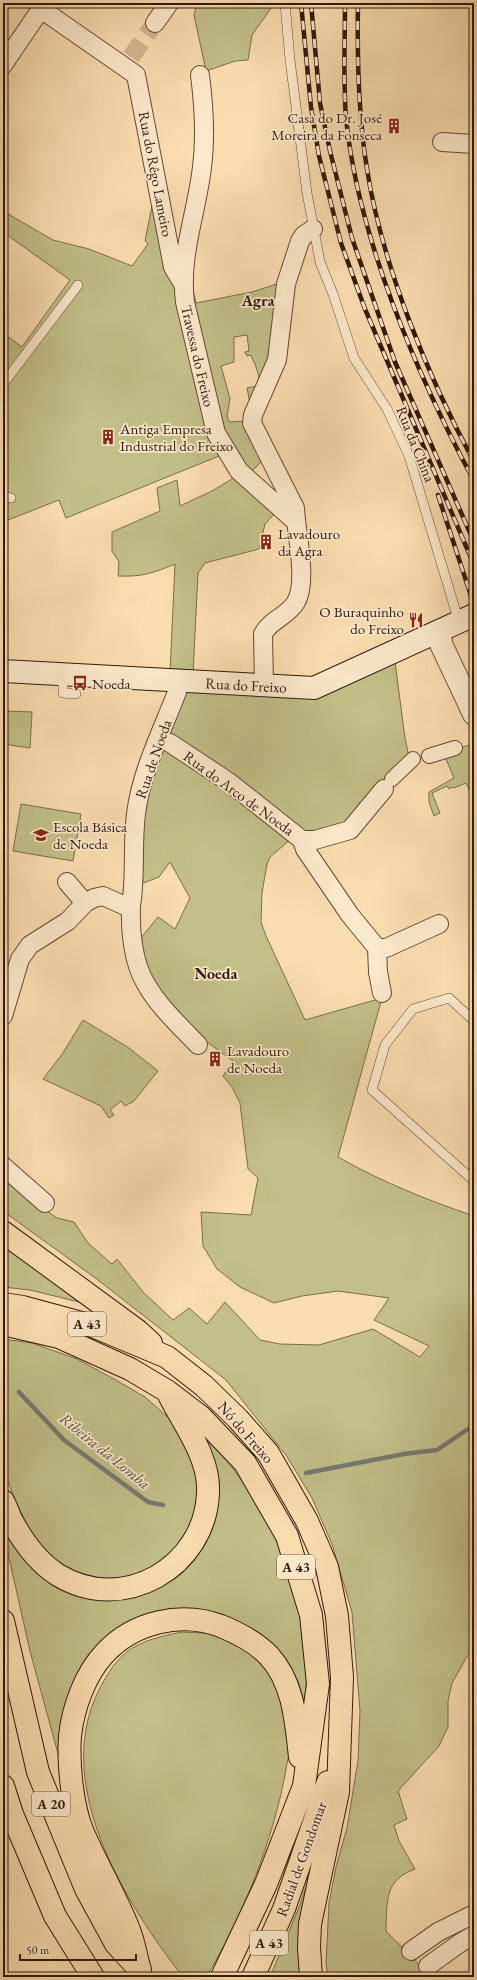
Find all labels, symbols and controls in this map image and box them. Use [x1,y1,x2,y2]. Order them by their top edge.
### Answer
place label: Casa do Dr. José Moreira da Fonseca [271,108,382,144]
street label: Rua do Rêgo Lameiro [135,110,177,238]
building icon: Casa do Dr. José Moreira da Fonseca [385,117,403,135]
district label: Agra [240,290,276,311]
street label: Travessa do Freixo [177,303,219,409]
street label: Rua da China [392,403,440,485]
place label: Antiga Empresa Industrial do Freixo [119,419,233,455]
building icon: Antiga Empresa Industrial do Freixo [99,428,117,446]
place label: Lavadouro da Agra [278,524,340,560]
building icon: Lavadouro da Agra [257,533,275,551]
place label: O Buraquinho do Freixo [319,602,404,638]
restaurant icon: O Buraquinho do Freixo [407,611,425,629]
street label: Rua do Freixo [205,673,287,697]
bus stop icon: Noeda [71,674,89,692]
place label: Noeda [92,674,131,693]
street label: Rua de Noeda [131,717,175,801]
street label: Rua do Arco de Noeda [180,746,298,840]
place label: Escola Básica de Noeda [53,817,127,853]
school or university icon: Escola Básica de Noeda [32,826,50,844]
district label: Noeda [194,963,239,984]
place label: Lavadouro de Noeda [227,1041,289,1077]
building icon: Lavadouro de Noeda [206,1050,224,1068]
road number: A 43 [68,1312,106,1336]
street label: Nó do Freixo [214,1397,278,1467]
water label: Ribeira da Lomba [55,1408,155,1494]
road number: A 43 [277,1555,315,1579]
road number: A 20 [32,1792,70,1816]
street label: Radial de Gondomar [271,1799,331,1919]
road number: A 43 [250,1931,288,1955]
scale bar [20,1936,136,1962]
text: 50 m [26,1942,50,1958]

